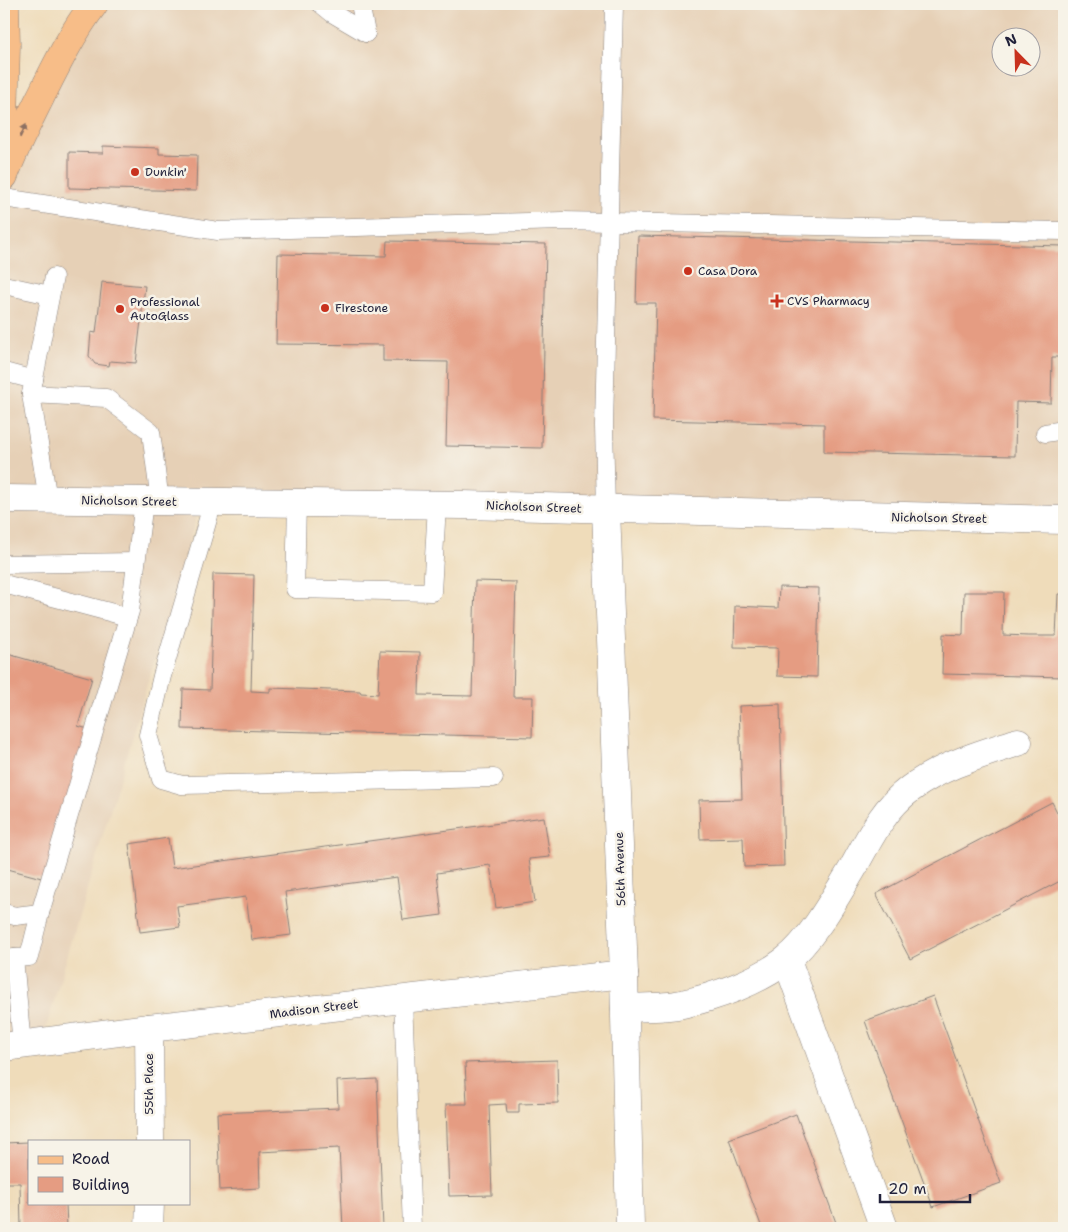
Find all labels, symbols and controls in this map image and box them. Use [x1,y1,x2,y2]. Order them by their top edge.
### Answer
north arrow [990,28,1040,78]
text: N [1002,30,1020,50]
one-way arrow [19,124,28,139]
place label: Dunkin' [145,164,187,180]
marker: Dunkin' [129,166,141,178]
place label: Casa Dora [698,263,758,279]
marker: Casa Dora [682,265,694,277]
place label: CVS Pharmacy [787,293,870,309]
place label: Professional AutoGlass [130,294,200,324]
marker: CVS Pharmacy [771,295,783,307]
place label: Firestone [335,300,389,316]
marker: Firestone [319,302,331,314]
marker: Professional AutoGlass [114,303,126,315]
street label: Nicholson Street [81,492,177,510]
street label: Nicholson Street [486,497,582,517]
street label: Nicholson Street [891,509,987,527]
street label: 56th Avenue [611,831,629,906]
street label: Madison Street [269,996,359,1022]
street label: 55th Place [141,1053,157,1115]
legend [28,1140,190,1204]
text: Road [72,1149,110,1169]
scale bar [880,1172,970,1204]
text: Building [72,1175,129,1195]
text: 20 m [888,1179,927,1199]

